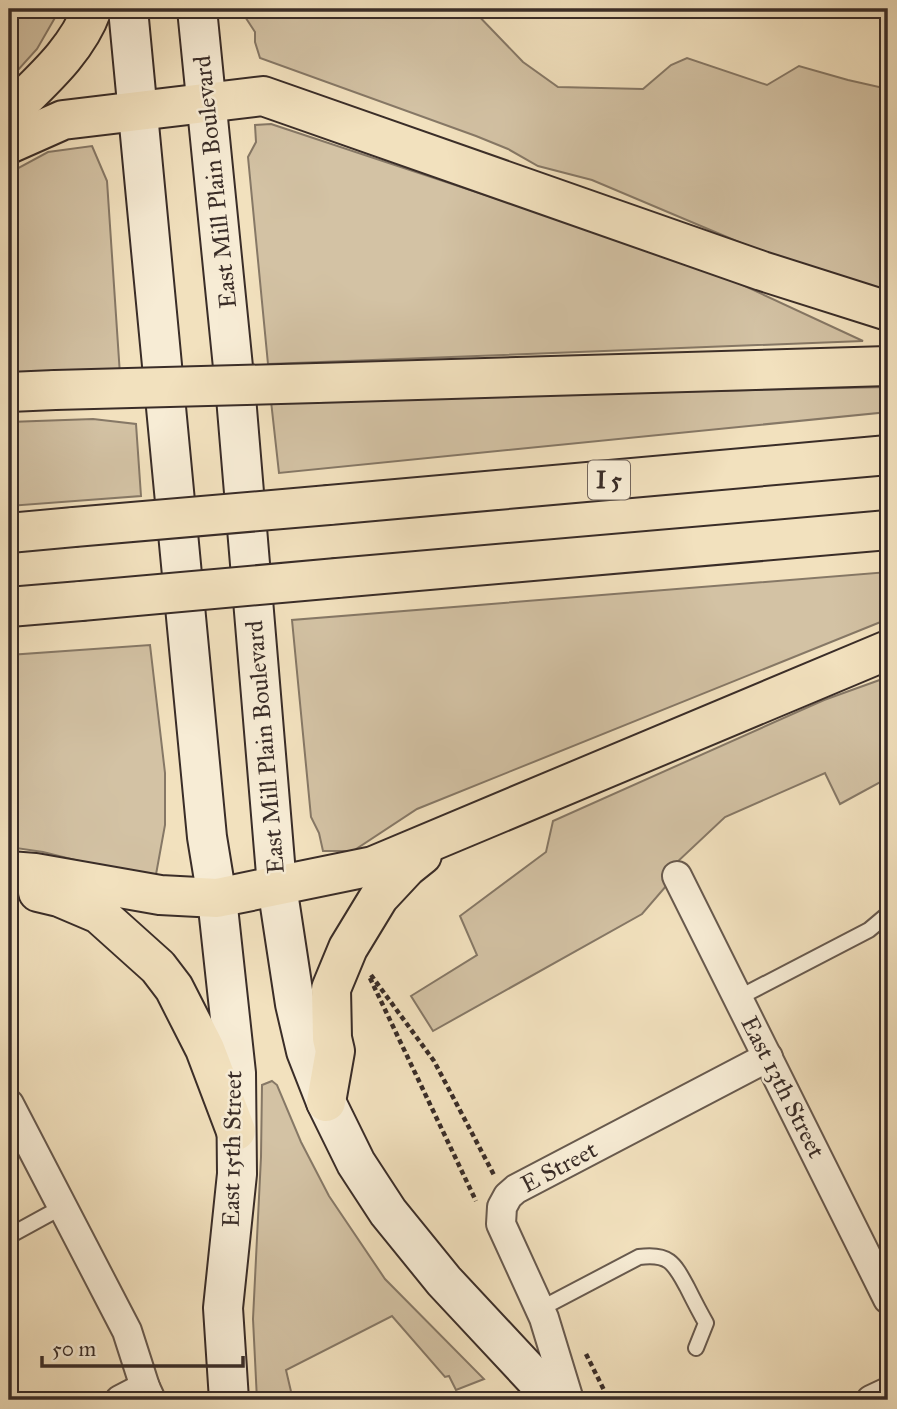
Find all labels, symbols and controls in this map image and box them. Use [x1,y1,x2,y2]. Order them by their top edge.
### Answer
street label: East Mill Plain Boulevard [187,54,243,310]
road number: I 5 [588,460,630,500]
street label: East Mill Plain Boulevard [239,619,291,875]
street label: East 13th Street [734,1011,832,1164]
street label: East 15th Street [216,1070,248,1228]
street label: E Street [516,1134,603,1199]
scale bar [42,1325,243,1369]
text: 50 m [52,1336,97,1362]

